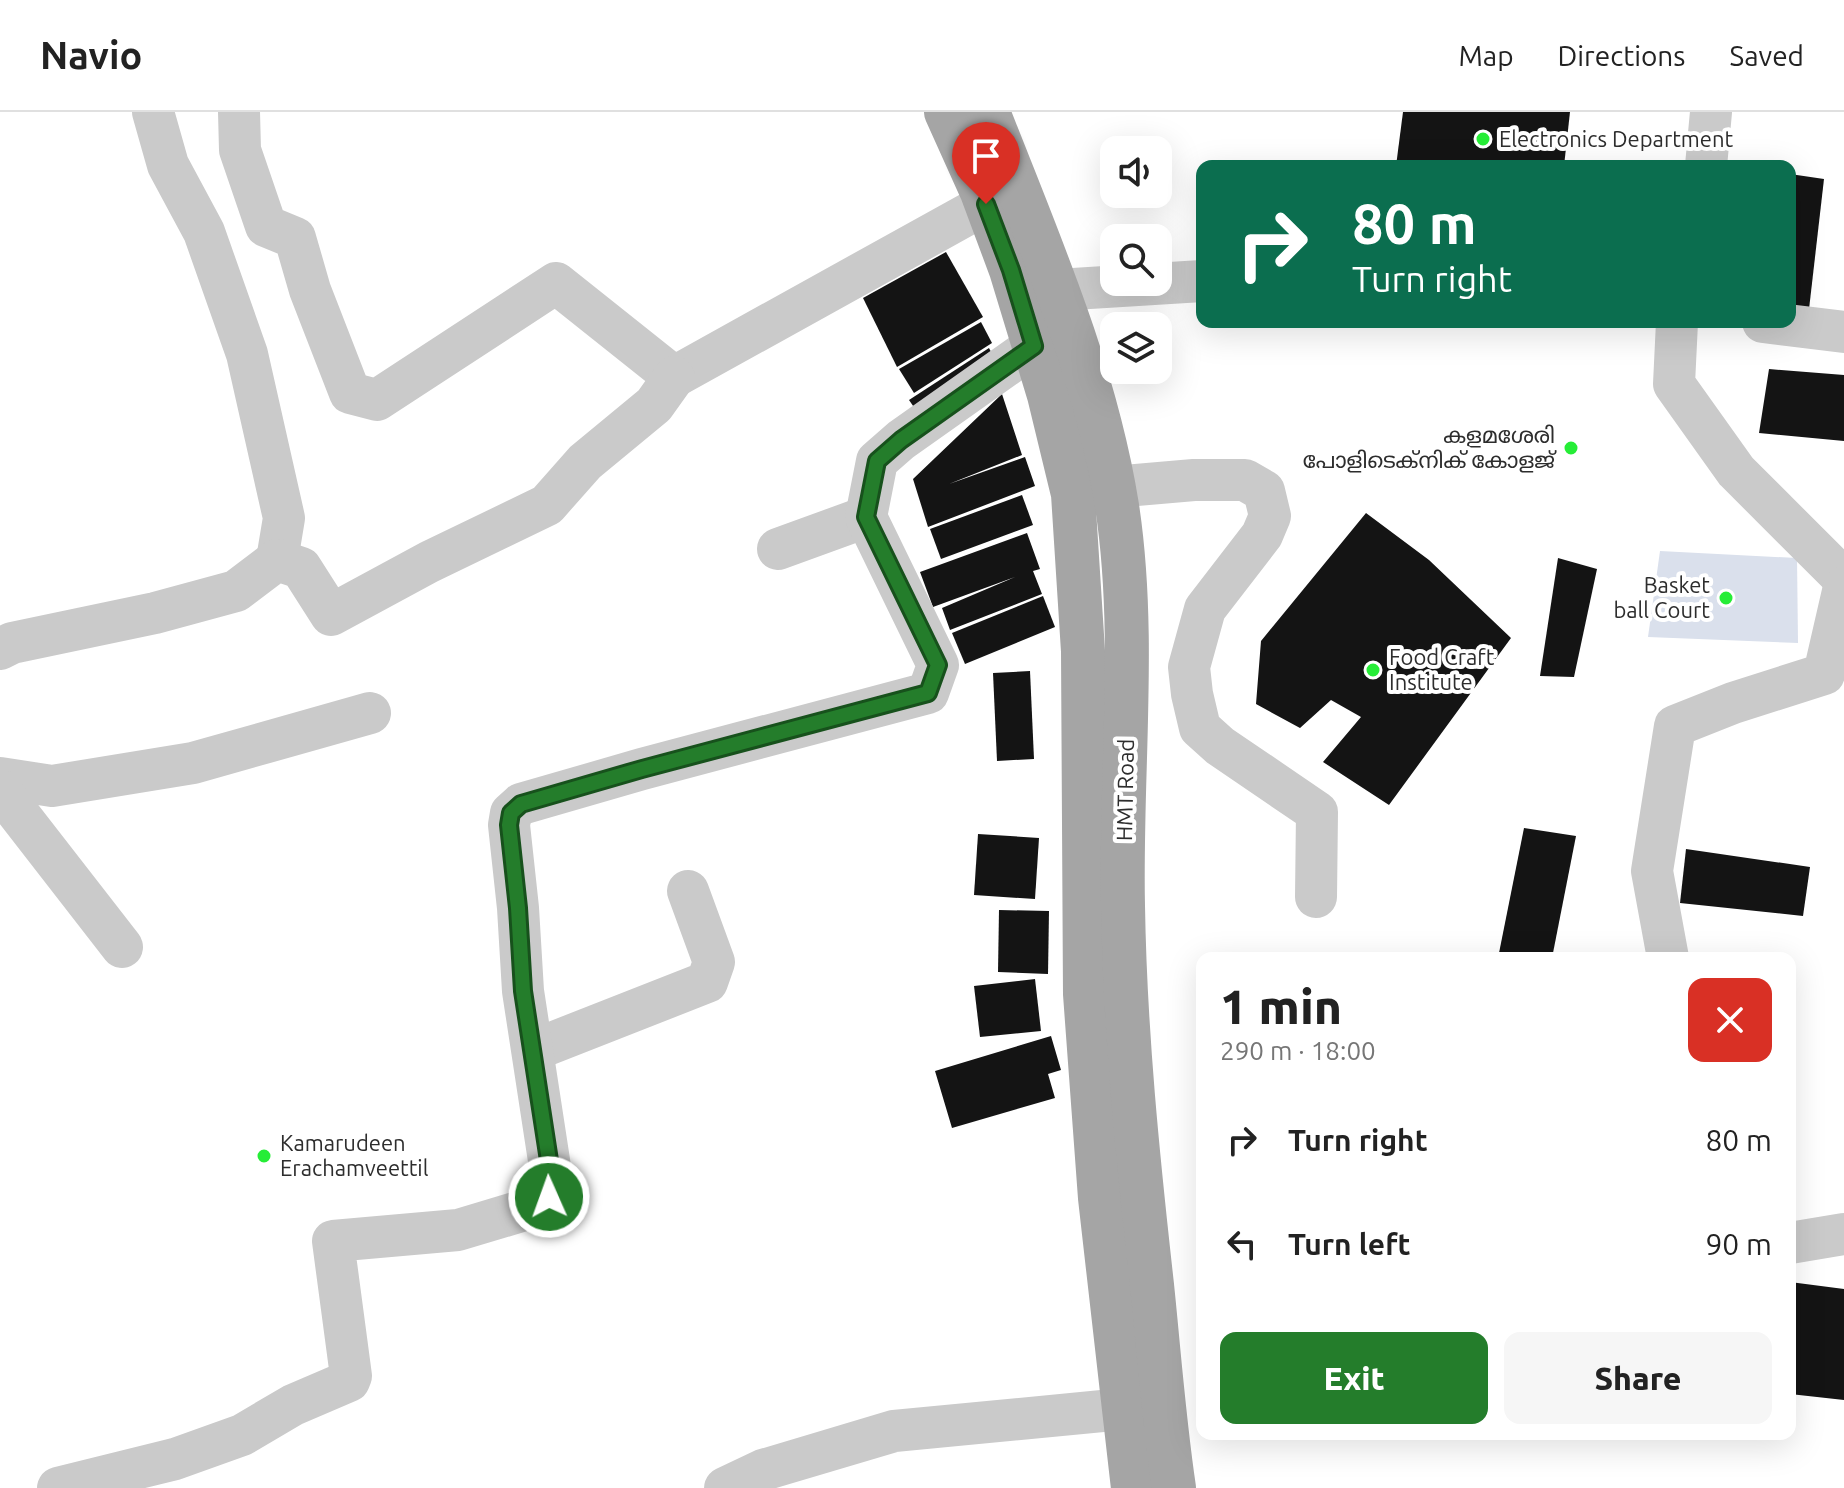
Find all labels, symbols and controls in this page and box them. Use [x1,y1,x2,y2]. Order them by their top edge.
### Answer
text: Navio [40,34,142,76]
text: Map [1458,40,1514,71]
text: Directions [1558,40,1685,71]
text: Saved [1729,40,1804,71]
pin [952,122,1020,204]
place label: Electronics Department [1499,126,1734,151]
marker: Electronics Department [1474,130,1492,148]
icon: arrive [964,134,1008,178]
map controls [1100,136,1172,384]
button: sound [1100,136,1172,208]
icon: right [1220,192,1324,296]
text: 80 m [1352,192,1477,255]
button: search [1100,224,1172,296]
text: Turn right [1352,258,1512,299]
button: layers [1100,312,1172,384]
place label: കളമശേരി പോളിടെക്നിക് കോളജ് [1303,422,1557,473]
marker: കളമശേരി പോളിടെക്നിക് കോളജ് [1562,439,1580,457]
place label: Basket ball Court [1613,572,1710,622]
marker: Basket ball Court [1717,589,1735,607]
place label: Food Craft Institute [1389,644,1495,694]
marker: Food Craft Institute [1364,661,1382,679]
street label: HMT Road [1111,739,1138,841]
button: close [1688,978,1772,1062]
text: 1 min [1220,979,1342,1033]
text: 290 m · 18:00 [1220,1036,1376,1065]
icon: right [1220,1118,1264,1162]
text: Turn right [1288,1123,1428,1157]
text: 80 m [1705,1123,1772,1157]
place label: Kamarudeen Erachamveettil [280,1130,429,1180]
marker: Kamarudeen Erachamveettil [255,1147,273,1165]
position arrow [507,1155,591,1239]
icon: left [1220,1222,1264,1266]
text: Turn left [1288,1227,1410,1261]
text: 90 m [1705,1227,1772,1261]
button: Exit [1220,1332,1488,1424]
button: Share [1504,1332,1772,1424]

